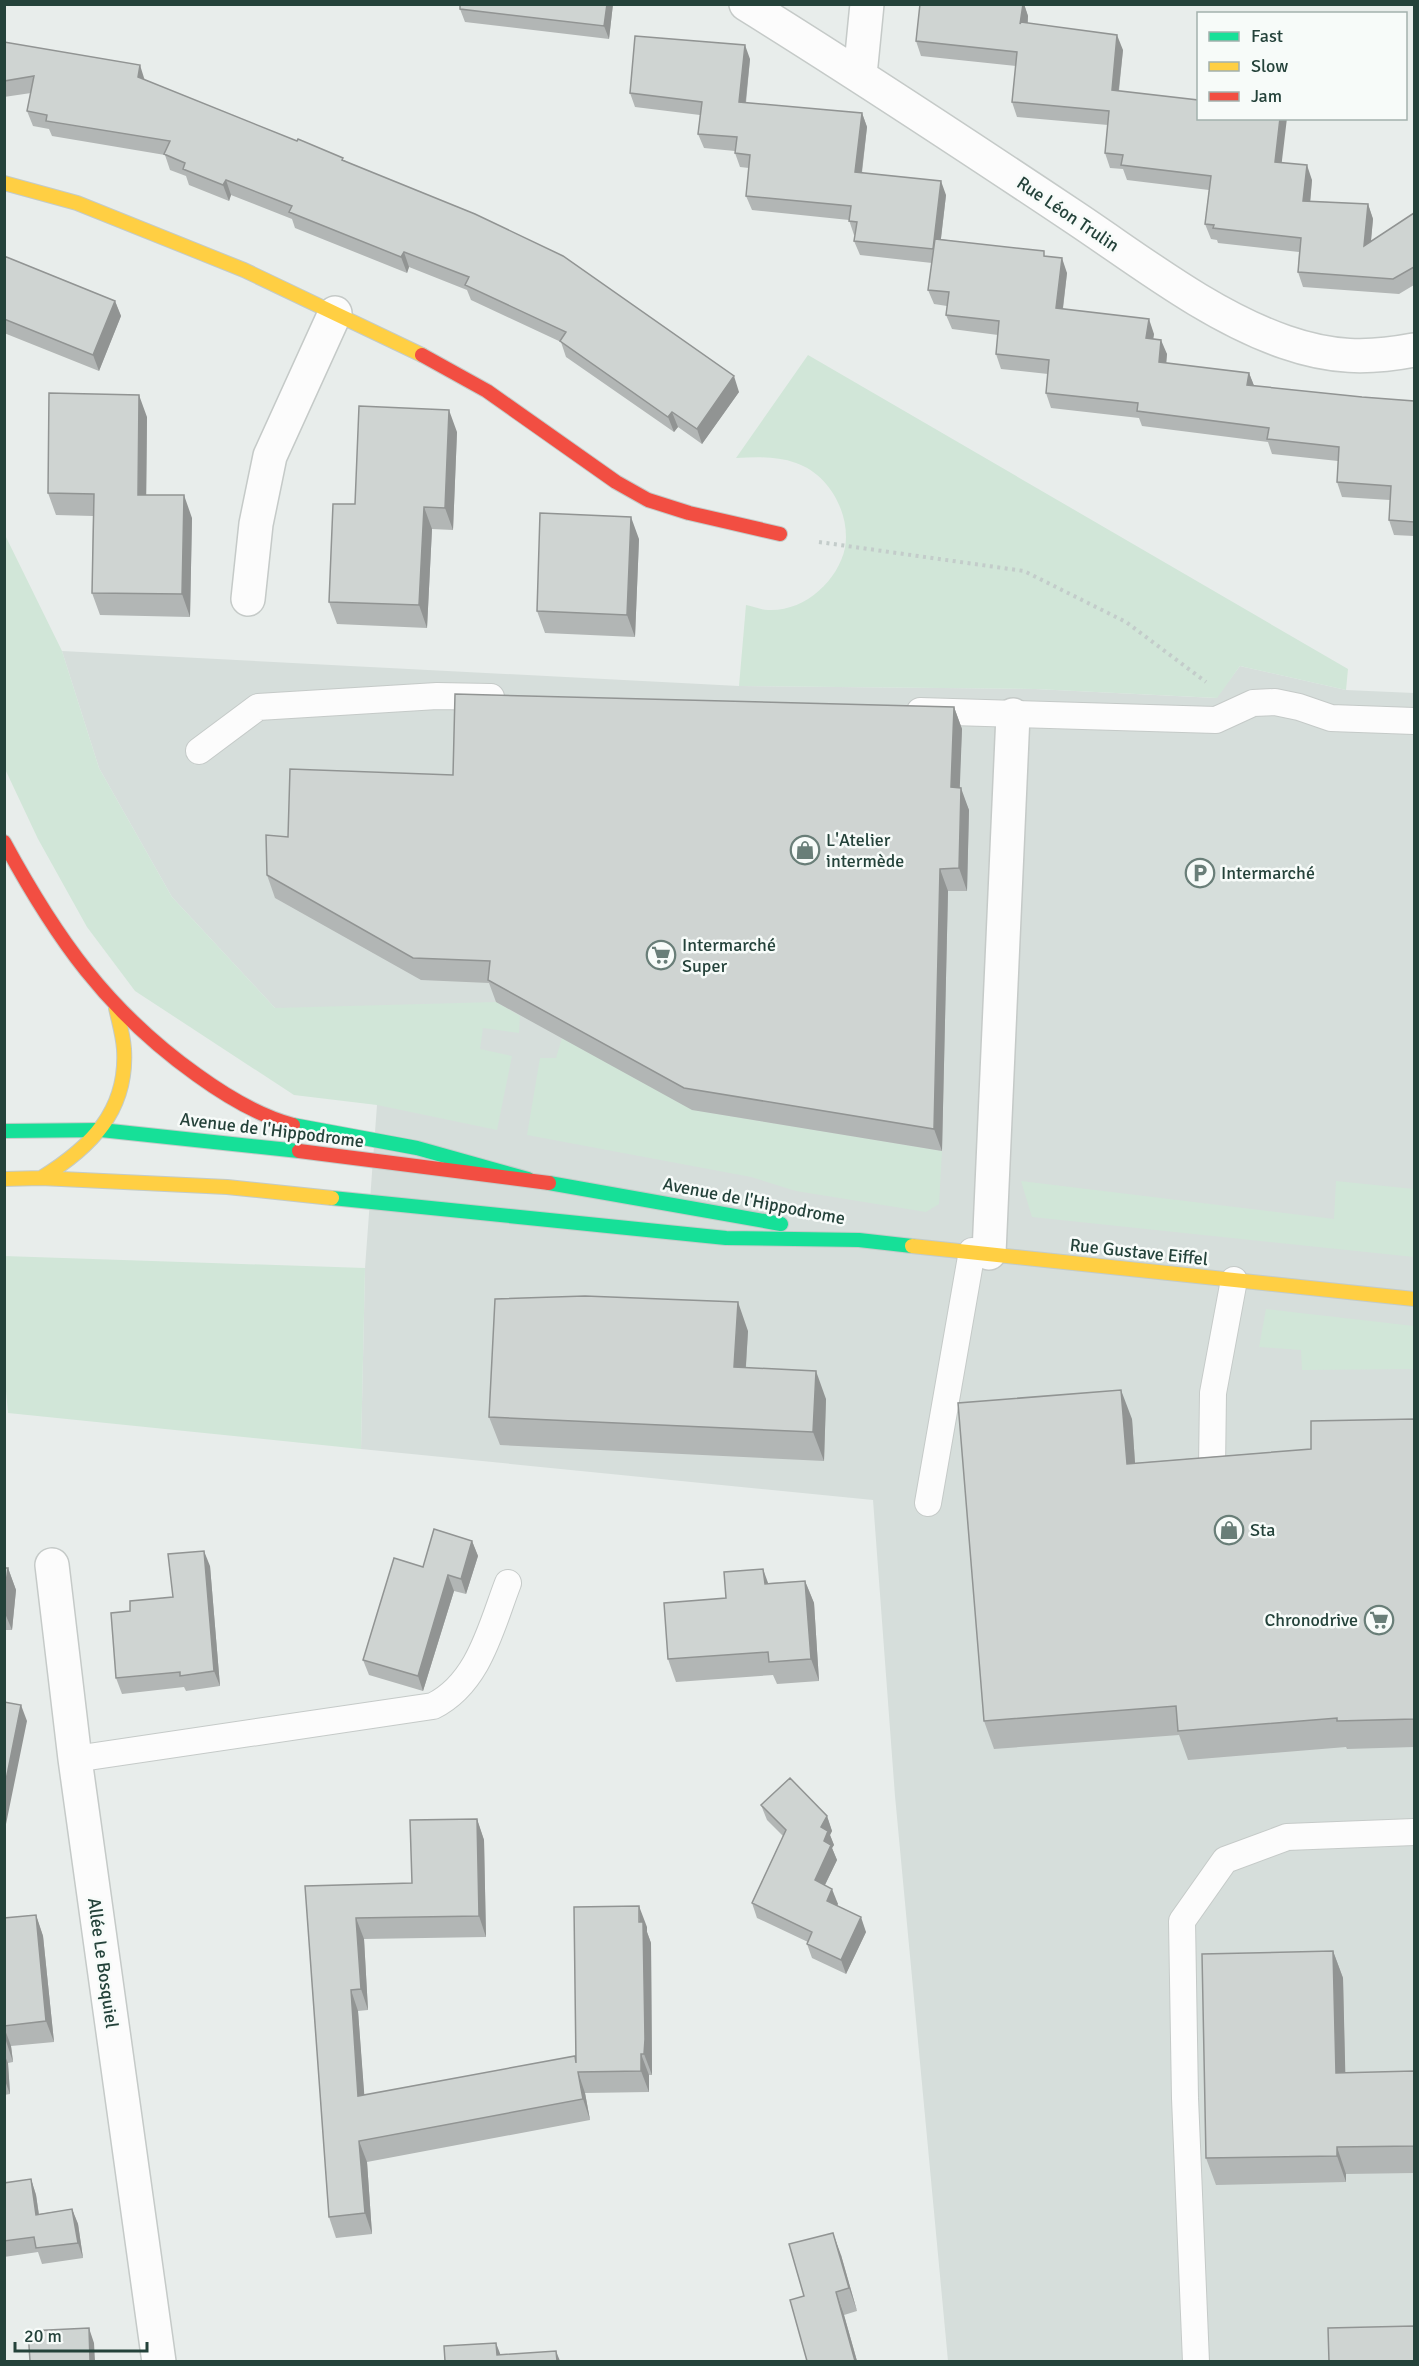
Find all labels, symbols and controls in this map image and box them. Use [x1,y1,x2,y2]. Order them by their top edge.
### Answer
legend [1197,12,1407,120]
text: Fast [1251,25,1283,47]
text: Slow [1251,55,1288,77]
text: Jam [1251,85,1282,107]
street label: Rue Léon Trulin [1013,172,1123,256]
place label: L'Atelier intermède [826,829,904,872]
shop icon: L'Atelier intermède [789,834,821,866]
parking icon: Intermarché [1184,857,1216,889]
place label: Intermarché [1221,862,1315,884]
place label: Intermarché Super [682,934,776,977]
supermarket icon: Intermarché Super [645,939,677,971]
street label: Avenue de l'Hippodrome [179,1108,365,1152]
street label: Avenue de l'Hippodrome [661,1173,847,1229]
street label: Rue Gustave Eiffel [1069,1234,1209,1270]
shop icon: Sta [1213,1514,1245,1546]
place label: Sta [1250,1519,1275,1541]
supermarket icon: Chronodrive [1363,1604,1395,1636]
place label: Chronodrive [1264,1609,1358,1631]
street label: Allée Le Bosquiel [83,1896,123,2030]
scale bar [15,2315,147,2353]
text: 20 m [24,2325,62,2347]

